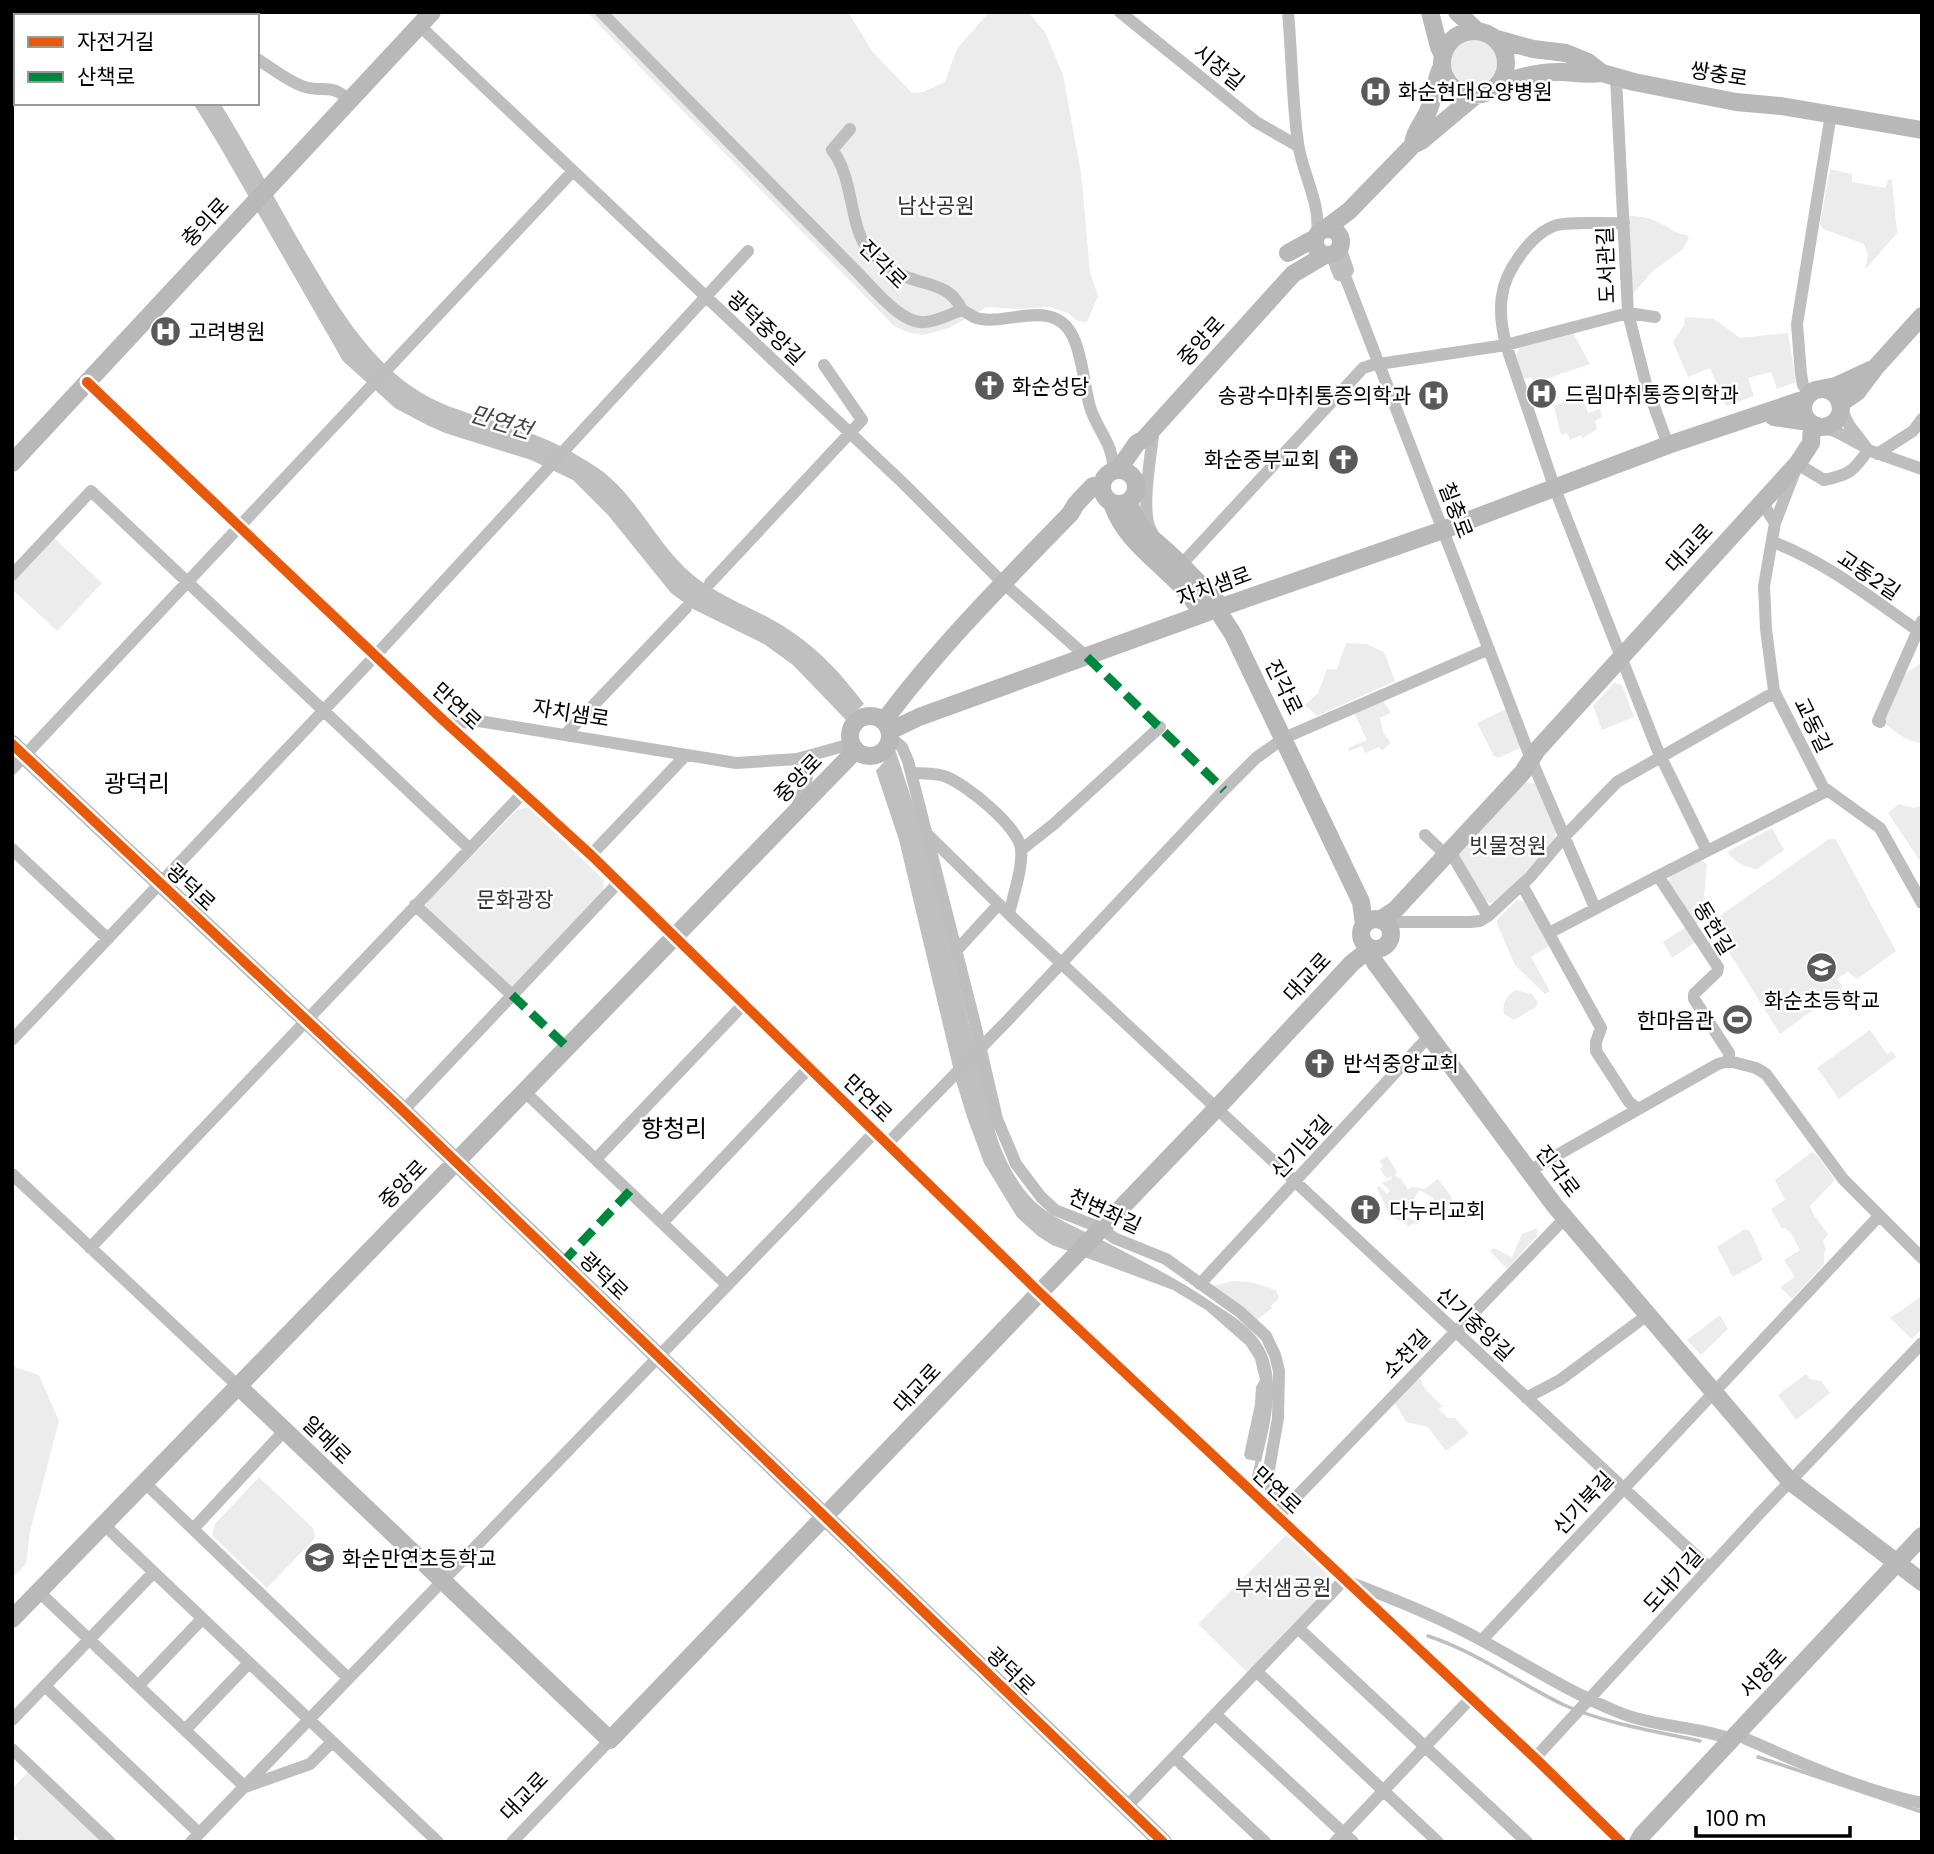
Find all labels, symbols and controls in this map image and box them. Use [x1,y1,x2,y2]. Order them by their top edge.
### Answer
legend [14,14,259,105]
text: 자전거길 [77,27,154,56]
street label: 시장길 [1187,37,1251,97]
street label: 쌍충로 [1688,55,1750,93]
text: 산책로 [77,62,135,91]
hospital icon: 화순현대요양병원 [1358,74,1392,108]
place label: 화순현대요양병원 [1398,77,1553,106]
street label: 충의로 [175,191,235,253]
park label: 남산공원 [897,191,975,220]
street label: 도서관길 [1590,226,1622,304]
street label: 진각로 [852,233,914,295]
street label: 광덕중앙길 [721,284,811,372]
street label: 중앙로 [1171,310,1231,372]
hospital icon: 고려병원 [148,314,182,348]
place label: 고려병원 [188,317,265,346]
church icon: 화순성당 [972,369,1006,403]
place label: 화순성당 [1012,372,1089,401]
hospital icon: 드림마취통증의학과 [1525,377,1559,411]
hospital icon: 송광수마취통증의학과 [1417,378,1451,412]
place label: 드림마취통증의학과 [1565,380,1739,409]
place label: 송광수마취통증의학과 [1218,381,1411,410]
water label: 만연천 [466,397,539,447]
church icon: 화순중부교회 [1326,442,1360,476]
place label: 화순중부교회 [1204,445,1320,474]
street label: 칠충로 [1432,478,1480,542]
street label: 대교로 [1659,517,1719,579]
street label: 교동2길 [1832,543,1906,607]
street label: 자치샘로 [1173,559,1255,613]
street label: 진각로 [1258,655,1310,719]
street label: 만연로 [426,676,488,736]
street label: 자치샘로 [531,693,611,733]
street label: 교동길 [1787,693,1839,757]
street label: 중앙로 [767,747,829,809]
district label: 광덕리 [104,767,170,800]
park label: 빗물정원 [1469,831,1547,860]
street label: 광덕로 [160,857,222,917]
park label: 문화광장 [476,885,554,914]
street label: 동헌길 [1687,896,1741,960]
street label: 대교로 [1277,946,1337,1008]
school or university icon: 화순초등학교 [1805,951,1839,985]
place label: 화순초등학교 [1764,986,1880,1015]
sports icon: 한마음관 [1720,1003,1754,1037]
place label: 한마음관 [1637,1006,1714,1035]
church icon: 반석중앙교회 [1303,1046,1337,1080]
place label: 반석중앙교회 [1343,1049,1459,1078]
street label: 만연로 [837,1067,899,1129]
street label: 신기남길 [1264,1109,1338,1185]
district label: 향청리 [641,1112,707,1145]
street label: 진각로 [1529,1139,1587,1203]
street label: 중앙로 [372,1153,434,1215]
street label: 천변좌길 [1064,1182,1146,1240]
church icon: 다누리교회 [1349,1193,1383,1227]
place label: 다누리교회 [1389,1196,1486,1225]
street label: 광덕로 [573,1245,635,1307]
street label: 신기중앙길 [1430,1280,1520,1368]
street label: 소천길 [1375,1323,1437,1385]
street label: 대교로 [887,1357,947,1419]
street label: 알메로 [296,1409,358,1471]
street label: 만연로 [1246,1460,1308,1520]
street label: 신기북길 [1546,1465,1620,1541]
school or university icon: 화순만연초등학교 [302,1541,336,1575]
street label: 도내기길 [1636,1542,1710,1618]
place label: 화순만연초등학교 [342,1544,497,1573]
park label: 부처샘공원 [1235,1573,1331,1602]
street label: 광덕로 [980,1640,1042,1702]
street label: 서양로 [1733,1642,1793,1704]
street label: 대교로 [493,1765,555,1827]
scale bar [1696,1794,1850,1838]
text: 100 m [1706,1804,1766,1833]

